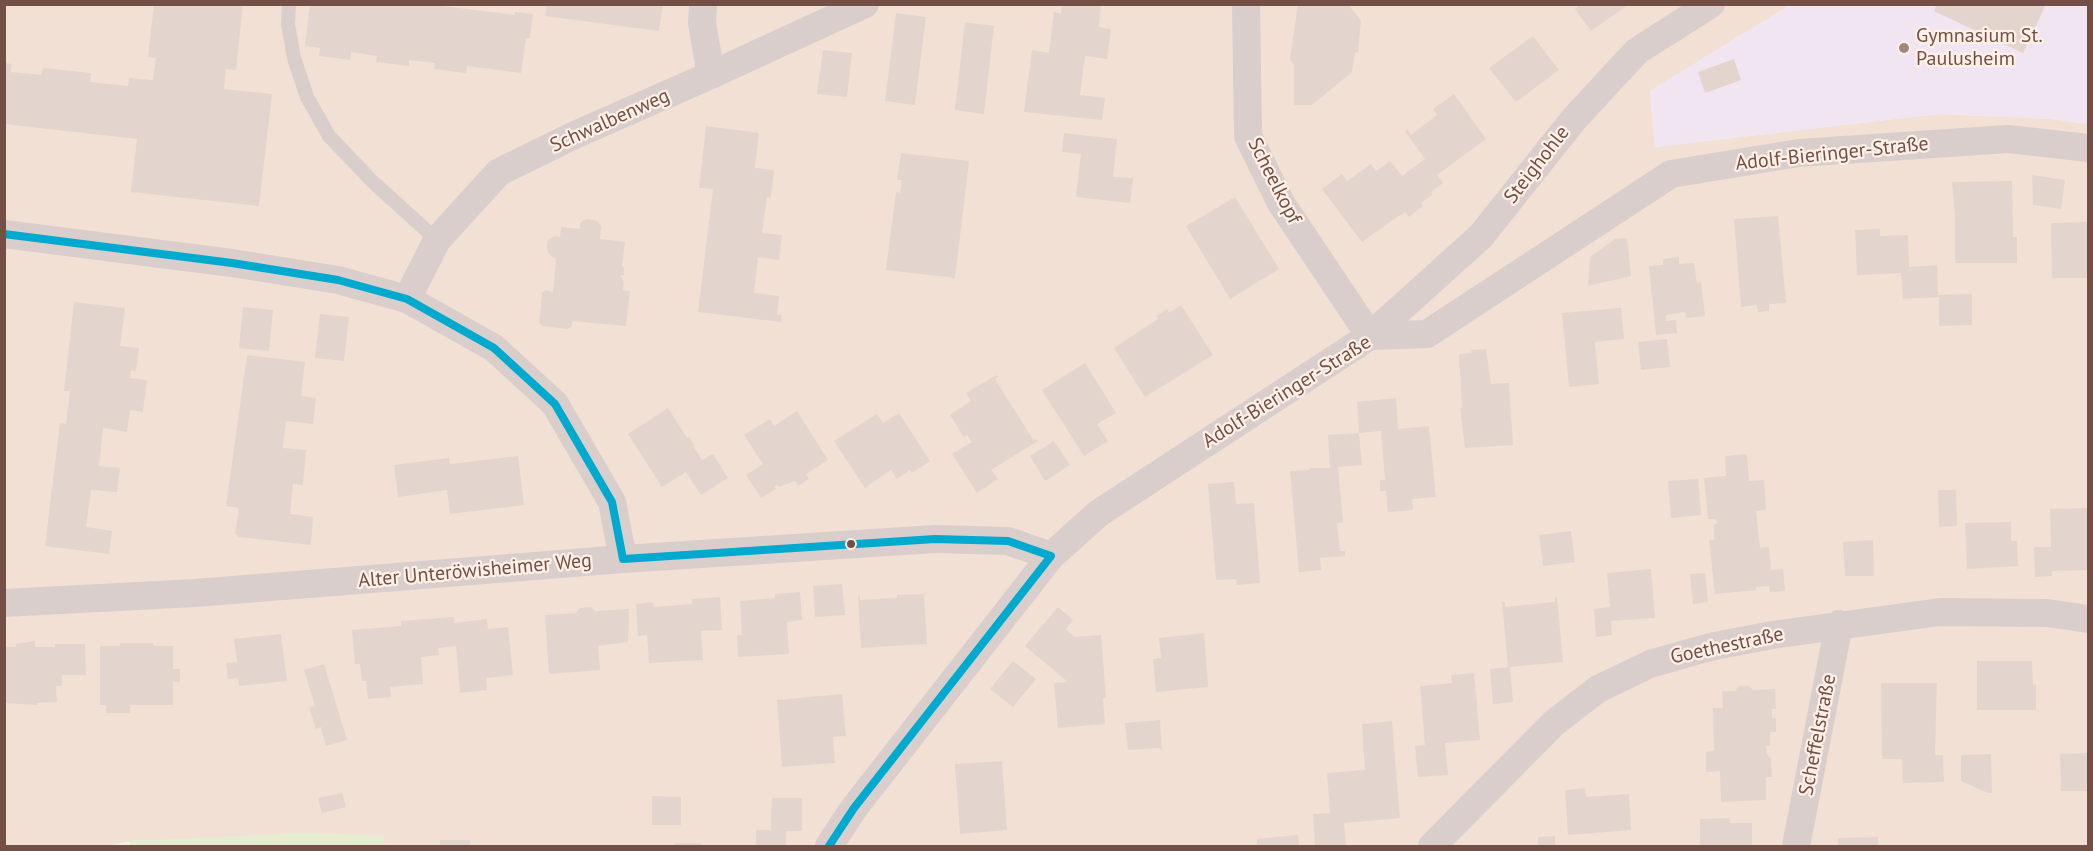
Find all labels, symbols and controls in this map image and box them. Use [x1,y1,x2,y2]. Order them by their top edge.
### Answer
place label: Gymnasium St. Paulusheim [1916,24,2043,71]
marker: Gymnasium St. Paulusheim [1897,41,1911,55]
street label: Schwalbenweg [547,84,673,158]
street label: Steighohle [1499,121,1575,209]
street label: Adolf-Bieringer-Straße [1734,132,1930,176]
street label: Scheelkopf [1242,134,1306,228]
street label: Adolf-Bieringer-Straße [1198,330,1376,454]
unlabelled marker [845,538,857,550]
street label: Alter Unteröwisheimer Weg [357,549,593,593]
street label: Goethestraße [1668,622,1786,670]
street label: Scheffelstraße [1794,672,1842,798]

